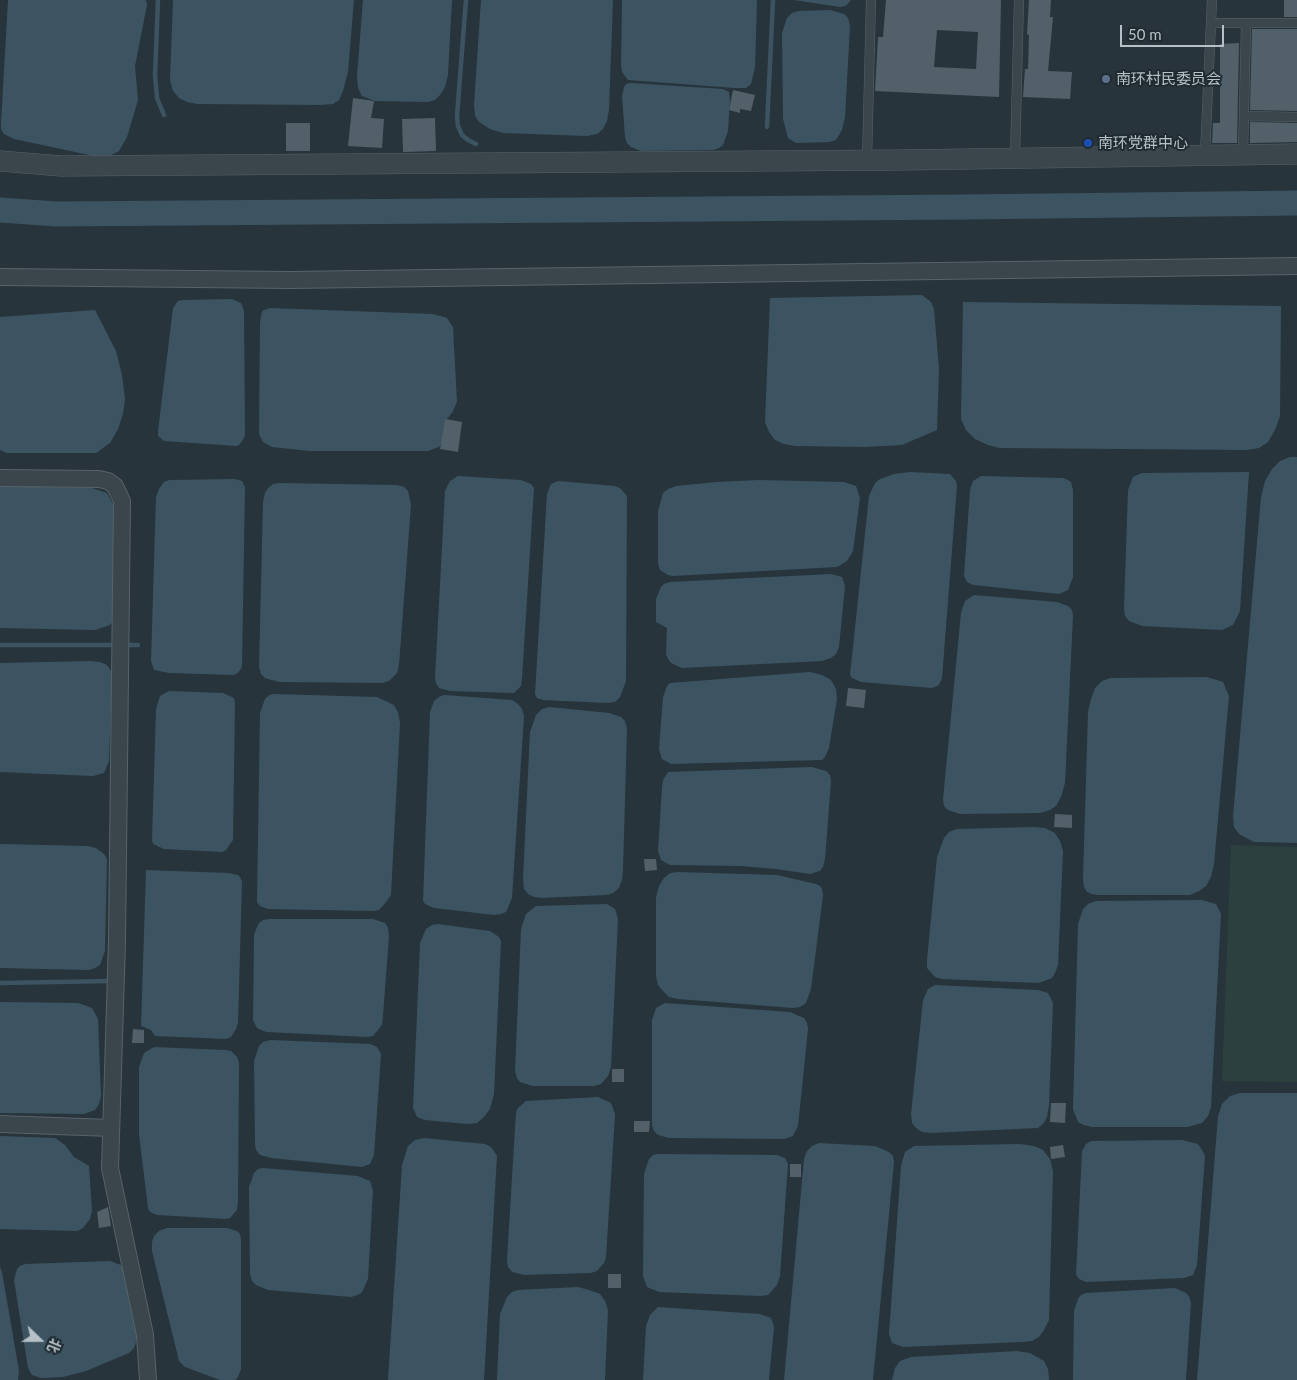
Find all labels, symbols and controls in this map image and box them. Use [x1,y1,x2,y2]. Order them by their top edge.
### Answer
scale bar [1122,15,1226,47]
text: 50 m [1128,25,1162,43]
place label: 南环村民委员会 [1116,70,1221,88]
marker: 南环村民委员会 [1100,73,1112,85]
place label: 南环党群中心 [1098,134,1188,152]
marker: 南环党群中心 [1082,137,1094,149]
north arrow [15,1315,65,1365]
text: 北 [44,1336,65,1355]

